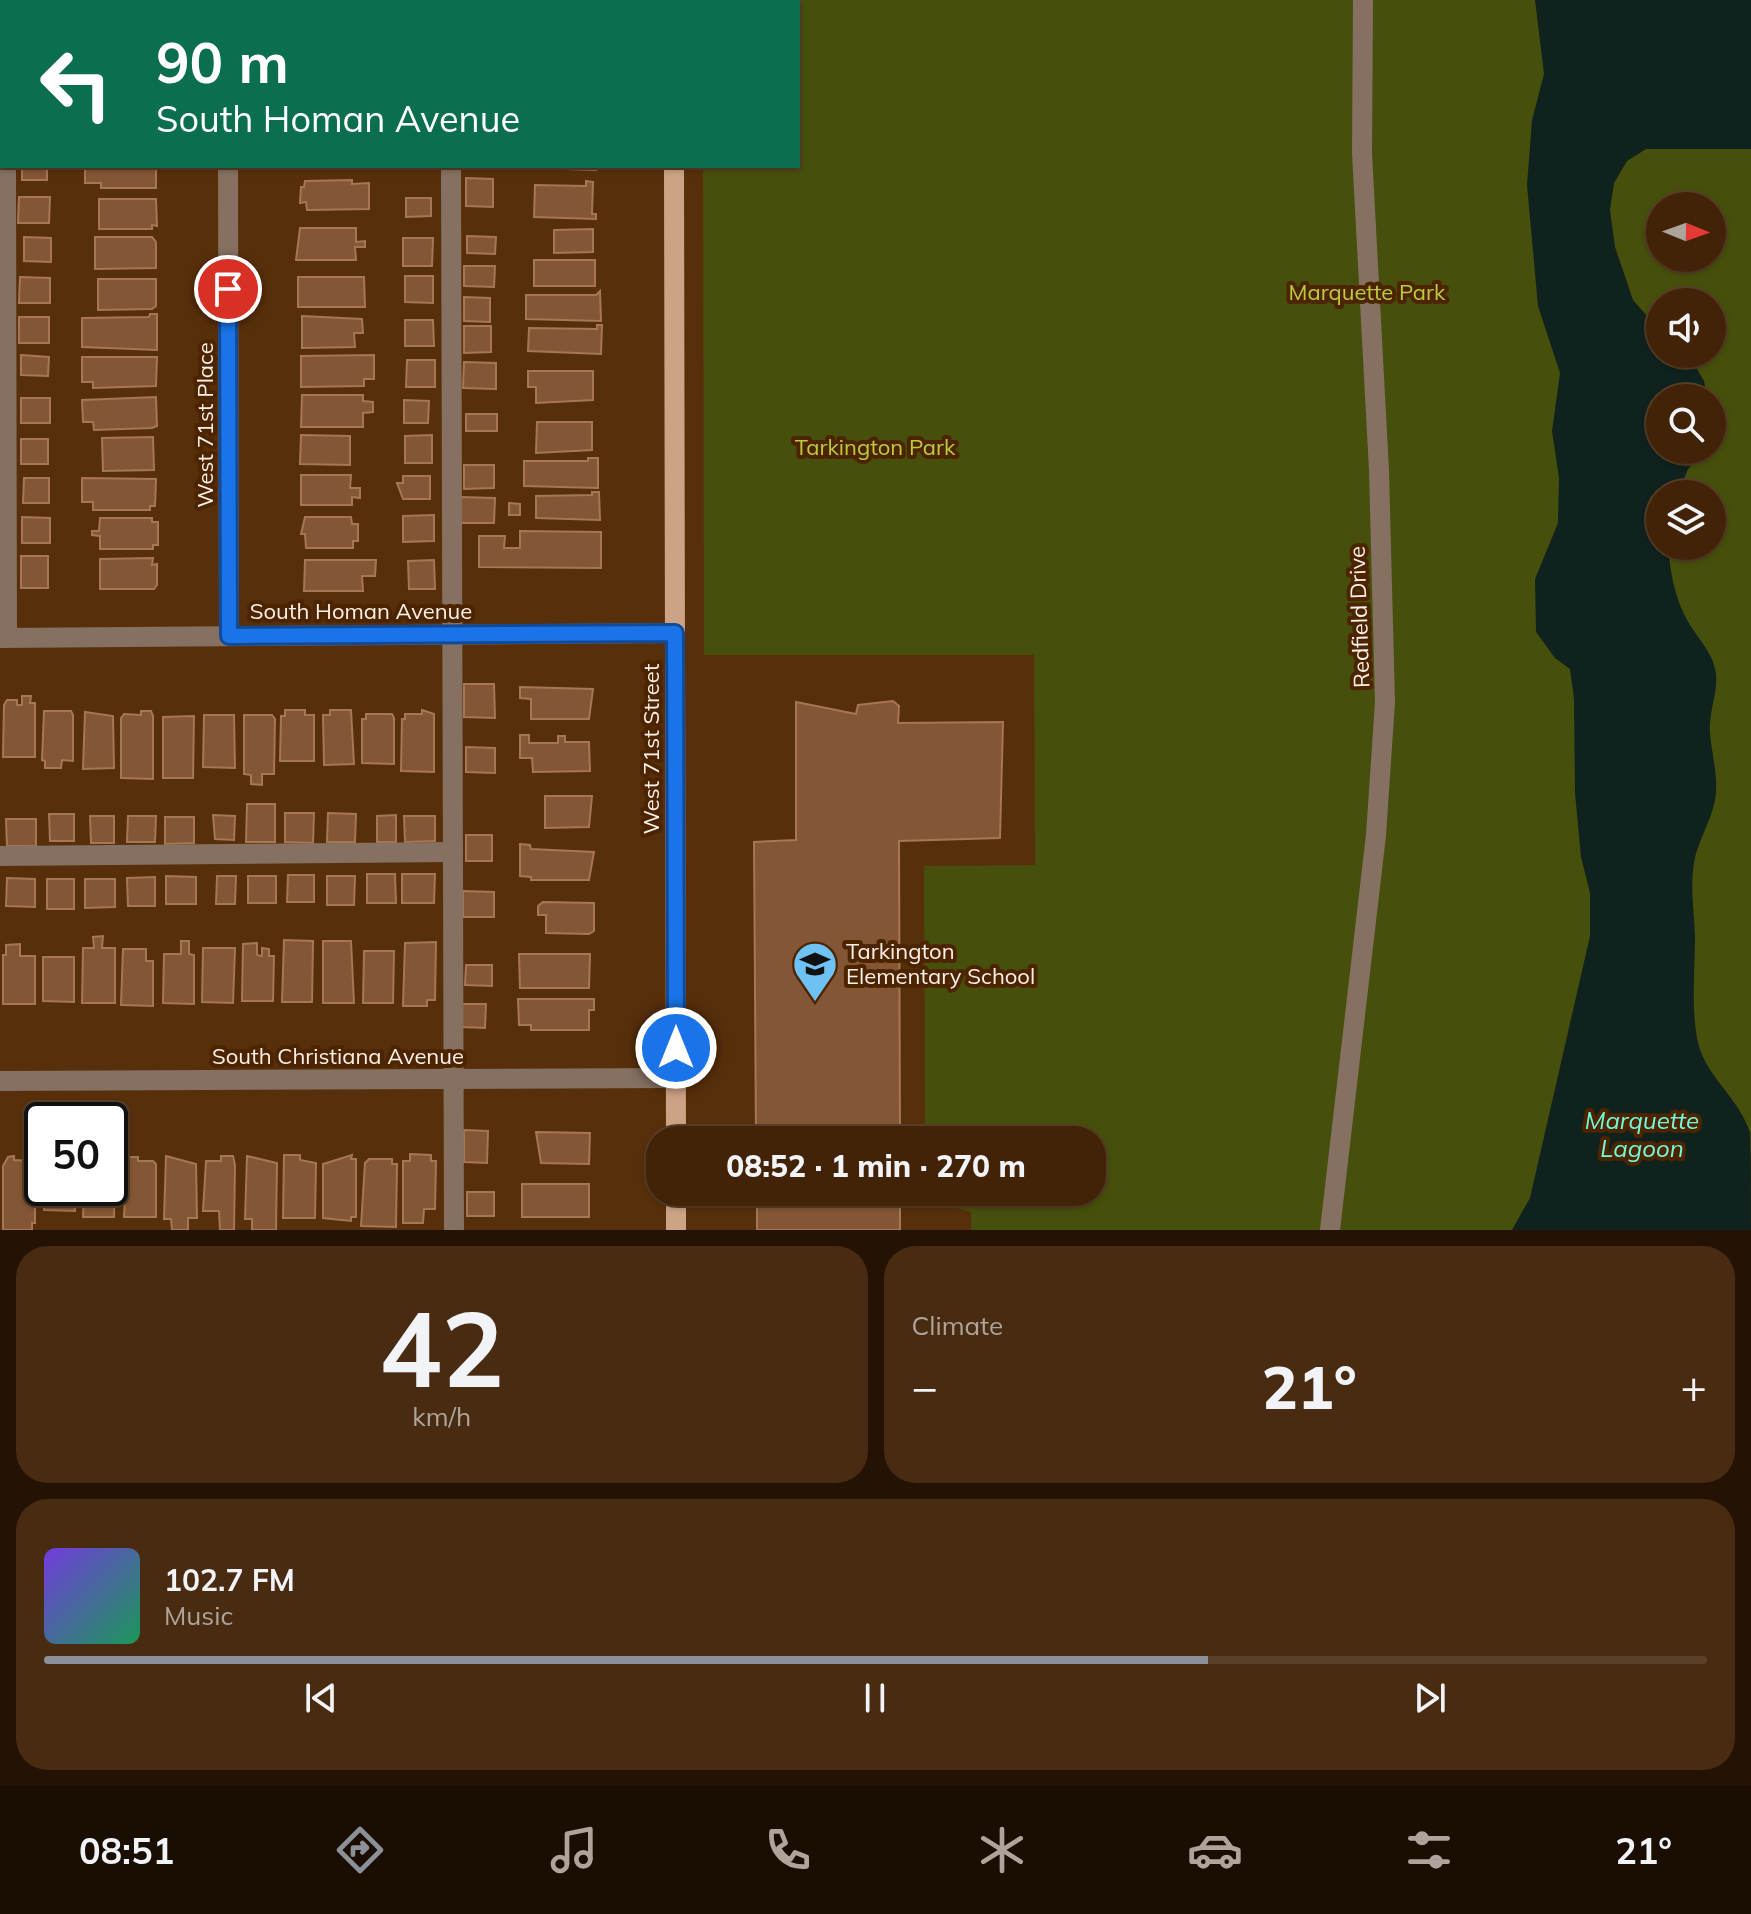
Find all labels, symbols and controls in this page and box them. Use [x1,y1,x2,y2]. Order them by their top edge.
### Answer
text: 90 m [156,27,289,97]
icon: left [24,32,128,136]
text: South Homan Avenue [156,96,520,141]
north arrow [1646,192,1726,272]
map controls [1646,192,1726,560]
pin [194,255,262,323]
icon: arrive [206,267,250,311]
park label: Marquette Park [1289,278,1446,306]
button: sound [1646,288,1726,368]
street label: West 71st Place [191,342,219,508]
button: search [1646,384,1726,464]
park label: Tarkington Park [795,433,956,461]
button: layers [1646,480,1726,560]
street label: Redfield Drive [1343,546,1375,688]
street label: South Homan Avenue [250,597,472,625]
street label: West 71st Street [637,663,665,834]
place label: Tarkington Elementary School [846,937,1035,990]
school or university icon: Tarkington Elementary School [791,940,839,1003]
position arrow [634,1006,718,1090]
street label: South Christiana Avenue [212,1042,464,1070]
speed limit sign: 50 [24,1102,128,1206]
water label: Marquette Lagoon [1585,1105,1699,1163]
text: 08:52 · 1 min · 270 m [726,1147,1026,1185]
text: 42 [379,1282,504,1413]
text: Climate [912,1309,1003,1342]
text: 21° [1262,1349,1357,1424]
text: − [912,1359,938,1414]
text: + [1681,1359,1707,1414]
text: km/h [412,1400,471,1433]
text: 102.7 FM [164,1561,295,1599]
text: Music [164,1599,233,1632]
icon: previous [299,1676,343,1720]
icon: pause [853,1676,897,1720]
icon: next [1408,1676,1452,1720]
icon: directions [332,1822,388,1878]
icon: music [546,1822,602,1878]
icon: phone [760,1822,816,1878]
icon: climate [974,1822,1030,1878]
icon: car [1187,1822,1243,1878]
icon: filters [1401,1822,1457,1878]
text: 08:51 [79,1828,174,1873]
text: 21° [1615,1828,1672,1873]

